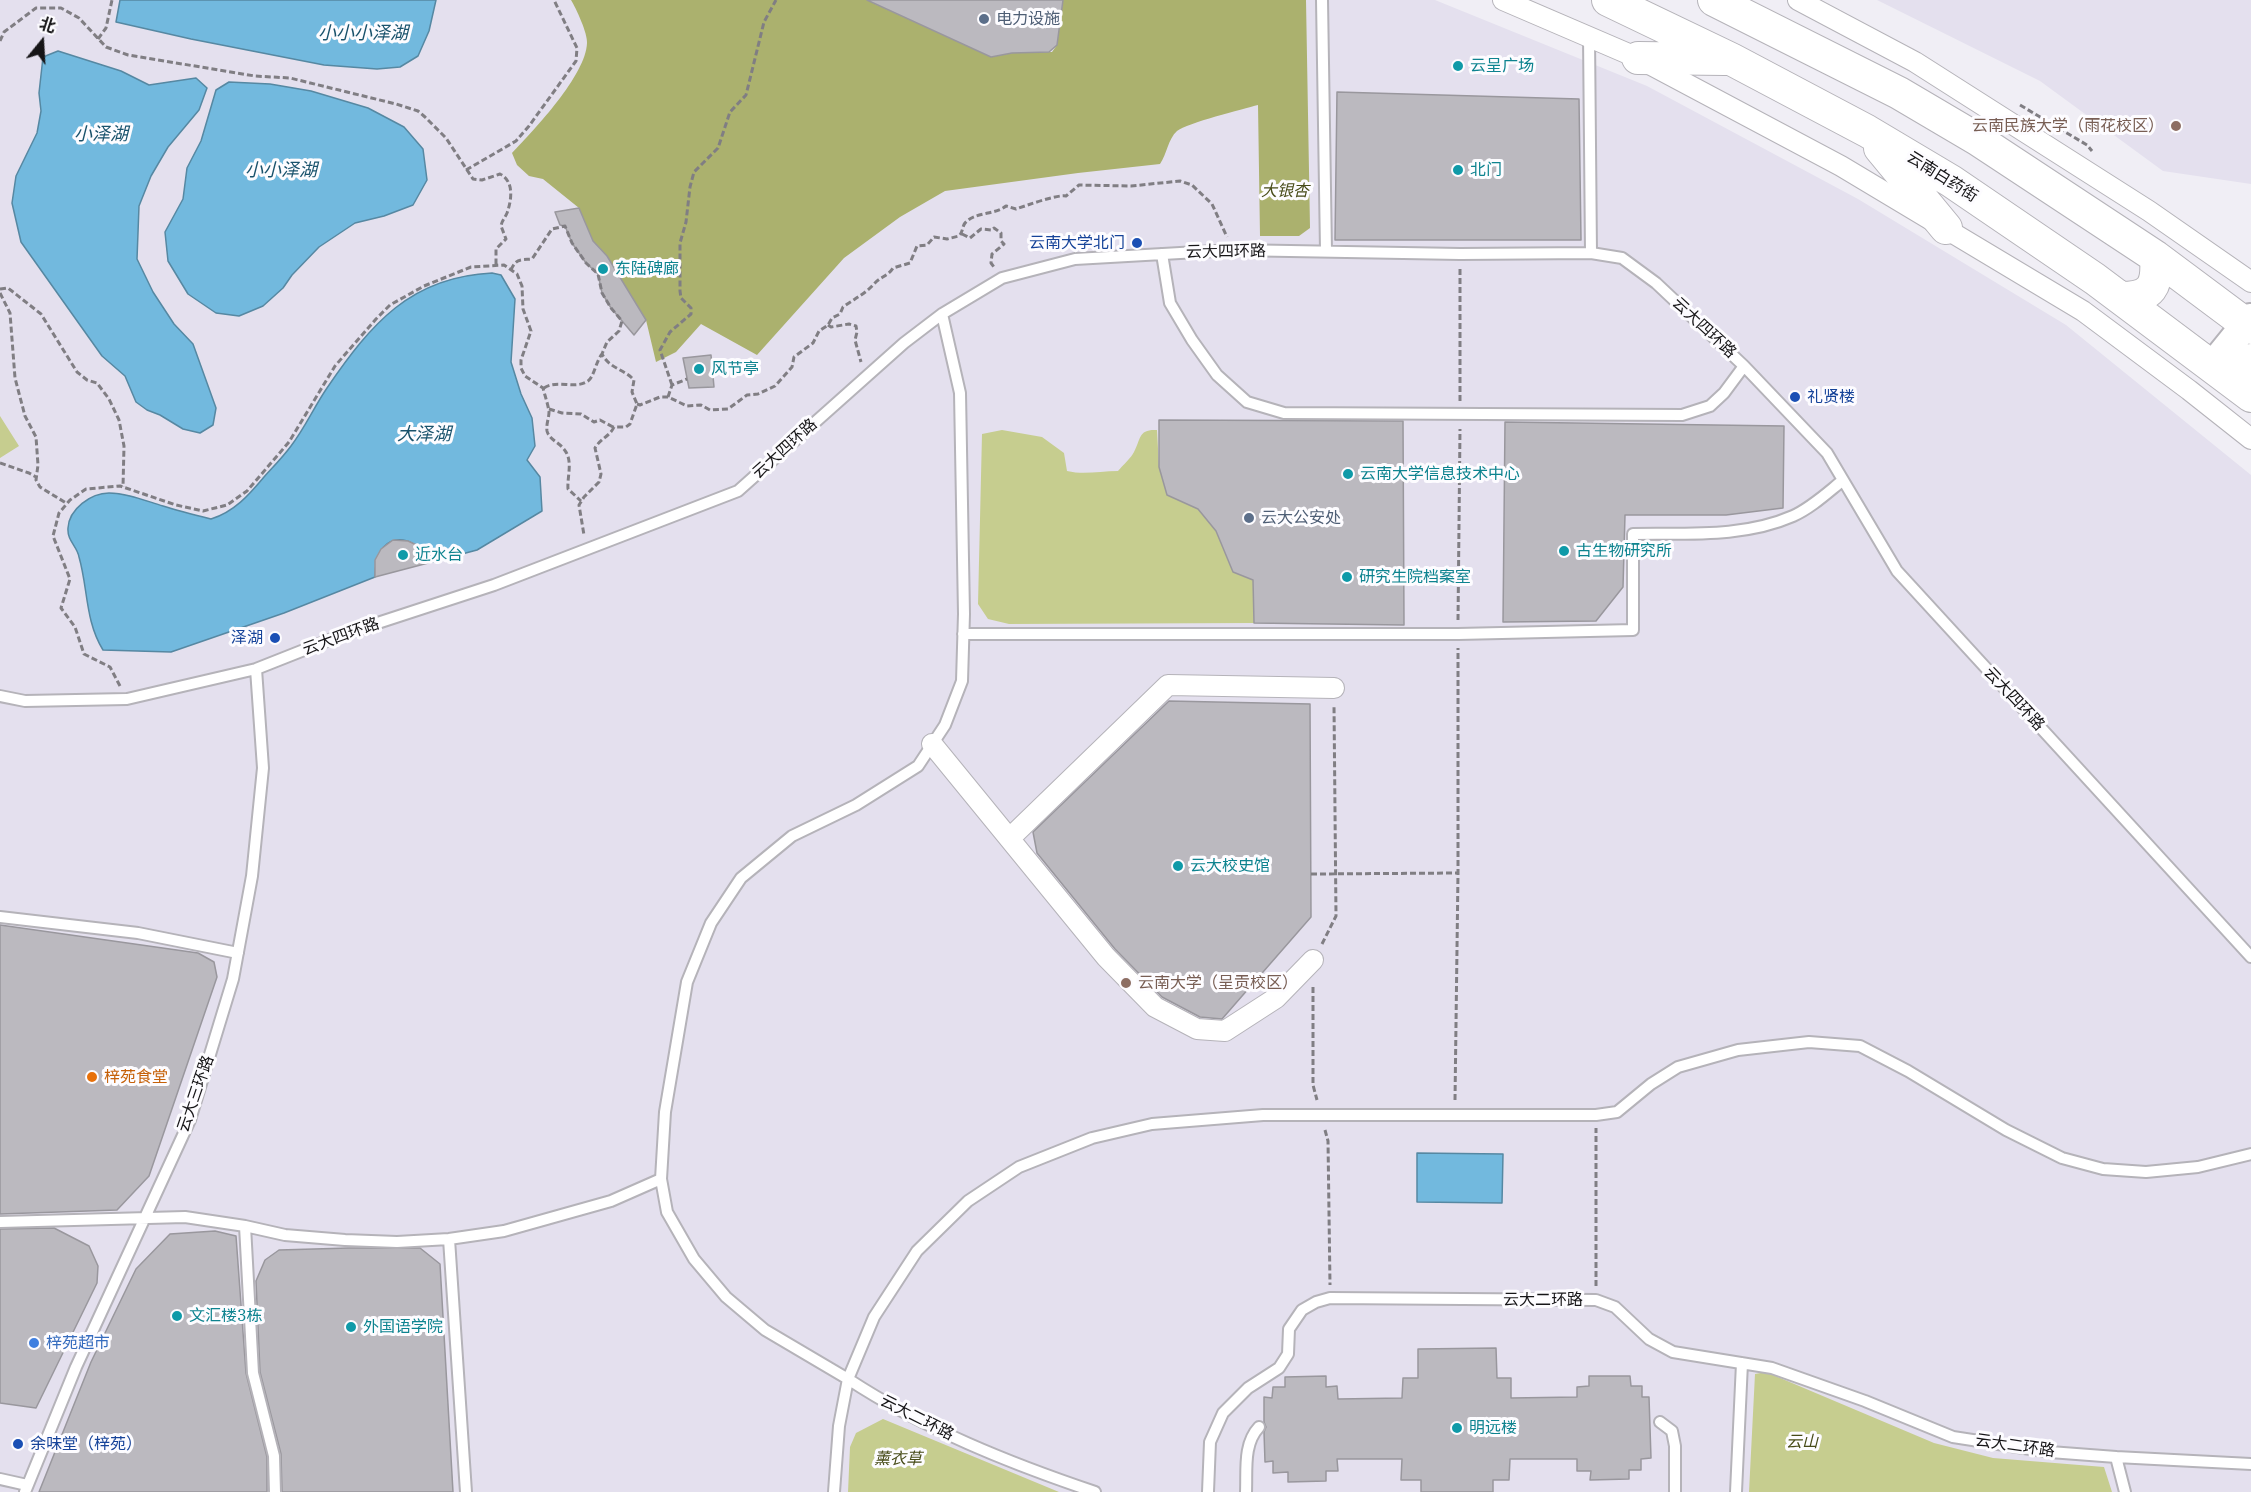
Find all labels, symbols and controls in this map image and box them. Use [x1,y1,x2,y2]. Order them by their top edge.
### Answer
place label: 电力设施 [996,9,1060,29]
north arrow [12,12,72,72]
marker: 电力设施 [977,12,991,26]
text: 北 [37,13,58,37]
water label: 小小小泽湖 [318,23,408,45]
place label: 云呈广场 [1470,56,1534,76]
marker: 云呈广场 [1451,59,1465,73]
place label: 云南民族大学（雨花校区） [1972,116,2164,136]
marker: 云南民族大学（雨花校区） [2169,119,2183,133]
water label: 小泽湖 [74,124,128,146]
street label: 云南白药街 [1903,148,1981,206]
water label: 小小泽湖 [245,160,317,182]
place label: 北门 [1470,160,1502,180]
marker: 北门 [1451,163,1465,177]
park label: 大银杏 [1261,181,1309,201]
place label: 云南大学北门 [1029,233,1125,253]
marker: 云南大学北门 [1130,236,1144,250]
street label: 云大四环路 [1186,242,1266,262]
place label: 东陆碑廊 [615,259,679,279]
marker: 东陆碑廊 [596,262,610,276]
street label: 云大四环路 [1668,294,1740,362]
place label: 风节亭 [711,359,759,379]
marker: 风节亭 [692,362,706,376]
place label: 礼贤楼 [1807,387,1855,407]
marker: 礼贤楼 [1788,390,1802,404]
street label: 云大四环路 [749,415,821,483]
water label: 大泽湖 [397,424,451,446]
place label: 云南大学信息技术中心 [1360,464,1520,484]
marker: 云南大学信息技术中心 [1341,467,1355,481]
place label: 云大公安处 [1261,508,1341,528]
marker: 云大公安处 [1242,511,1256,525]
place label: 古生物研究所 [1576,541,1672,561]
marker: 古生物研究所 [1557,544,1571,558]
place label: 近水台 [415,545,463,565]
marker: 近水台 [396,548,410,562]
place label: 研究生院档案室 [1359,567,1471,587]
marker: 研究生院档案室 [1340,570,1354,584]
street label: 云大四环路 [300,614,382,660]
place label: 泽湖 [231,628,263,648]
marker: 泽湖 [268,631,282,645]
street label: 云大四环路 [1980,663,2048,735]
place label: 云大校史馆 [1190,856,1270,876]
marker: 云大校史馆 [1171,859,1185,873]
place label: 云南大学（呈贡校区） [1138,973,1298,993]
marker: 云南大学（呈贡校区） [1119,976,1133,990]
street label: 云大三环路 [174,1053,218,1135]
place label: 梓苑食堂 [104,1067,168,1087]
marker: 梓苑食堂 [85,1070,99,1084]
street label: 云大二环路 [1503,1290,1583,1310]
place label: 文汇楼3栋 [189,1306,263,1326]
marker: 文汇楼3栋 [170,1309,184,1323]
place label: 外国语学院 [363,1317,443,1337]
marker: 外国语学院 [344,1320,358,1334]
place label: 梓苑超市 [46,1333,110,1353]
marker: 梓苑超市 [27,1336,41,1350]
street label: 云大二环路 [877,1391,957,1445]
place label: 明远楼 [1469,1418,1517,1438]
marker: 明远楼 [1450,1421,1464,1435]
street label: 云大二环路 [1974,1431,2056,1461]
park label: 云山 [1786,1432,1818,1452]
place label: 余味堂（梓苑） [30,1434,142,1454]
marker: 余味堂（梓苑） [11,1437,25,1451]
park label: 薰衣草 [874,1449,922,1469]

